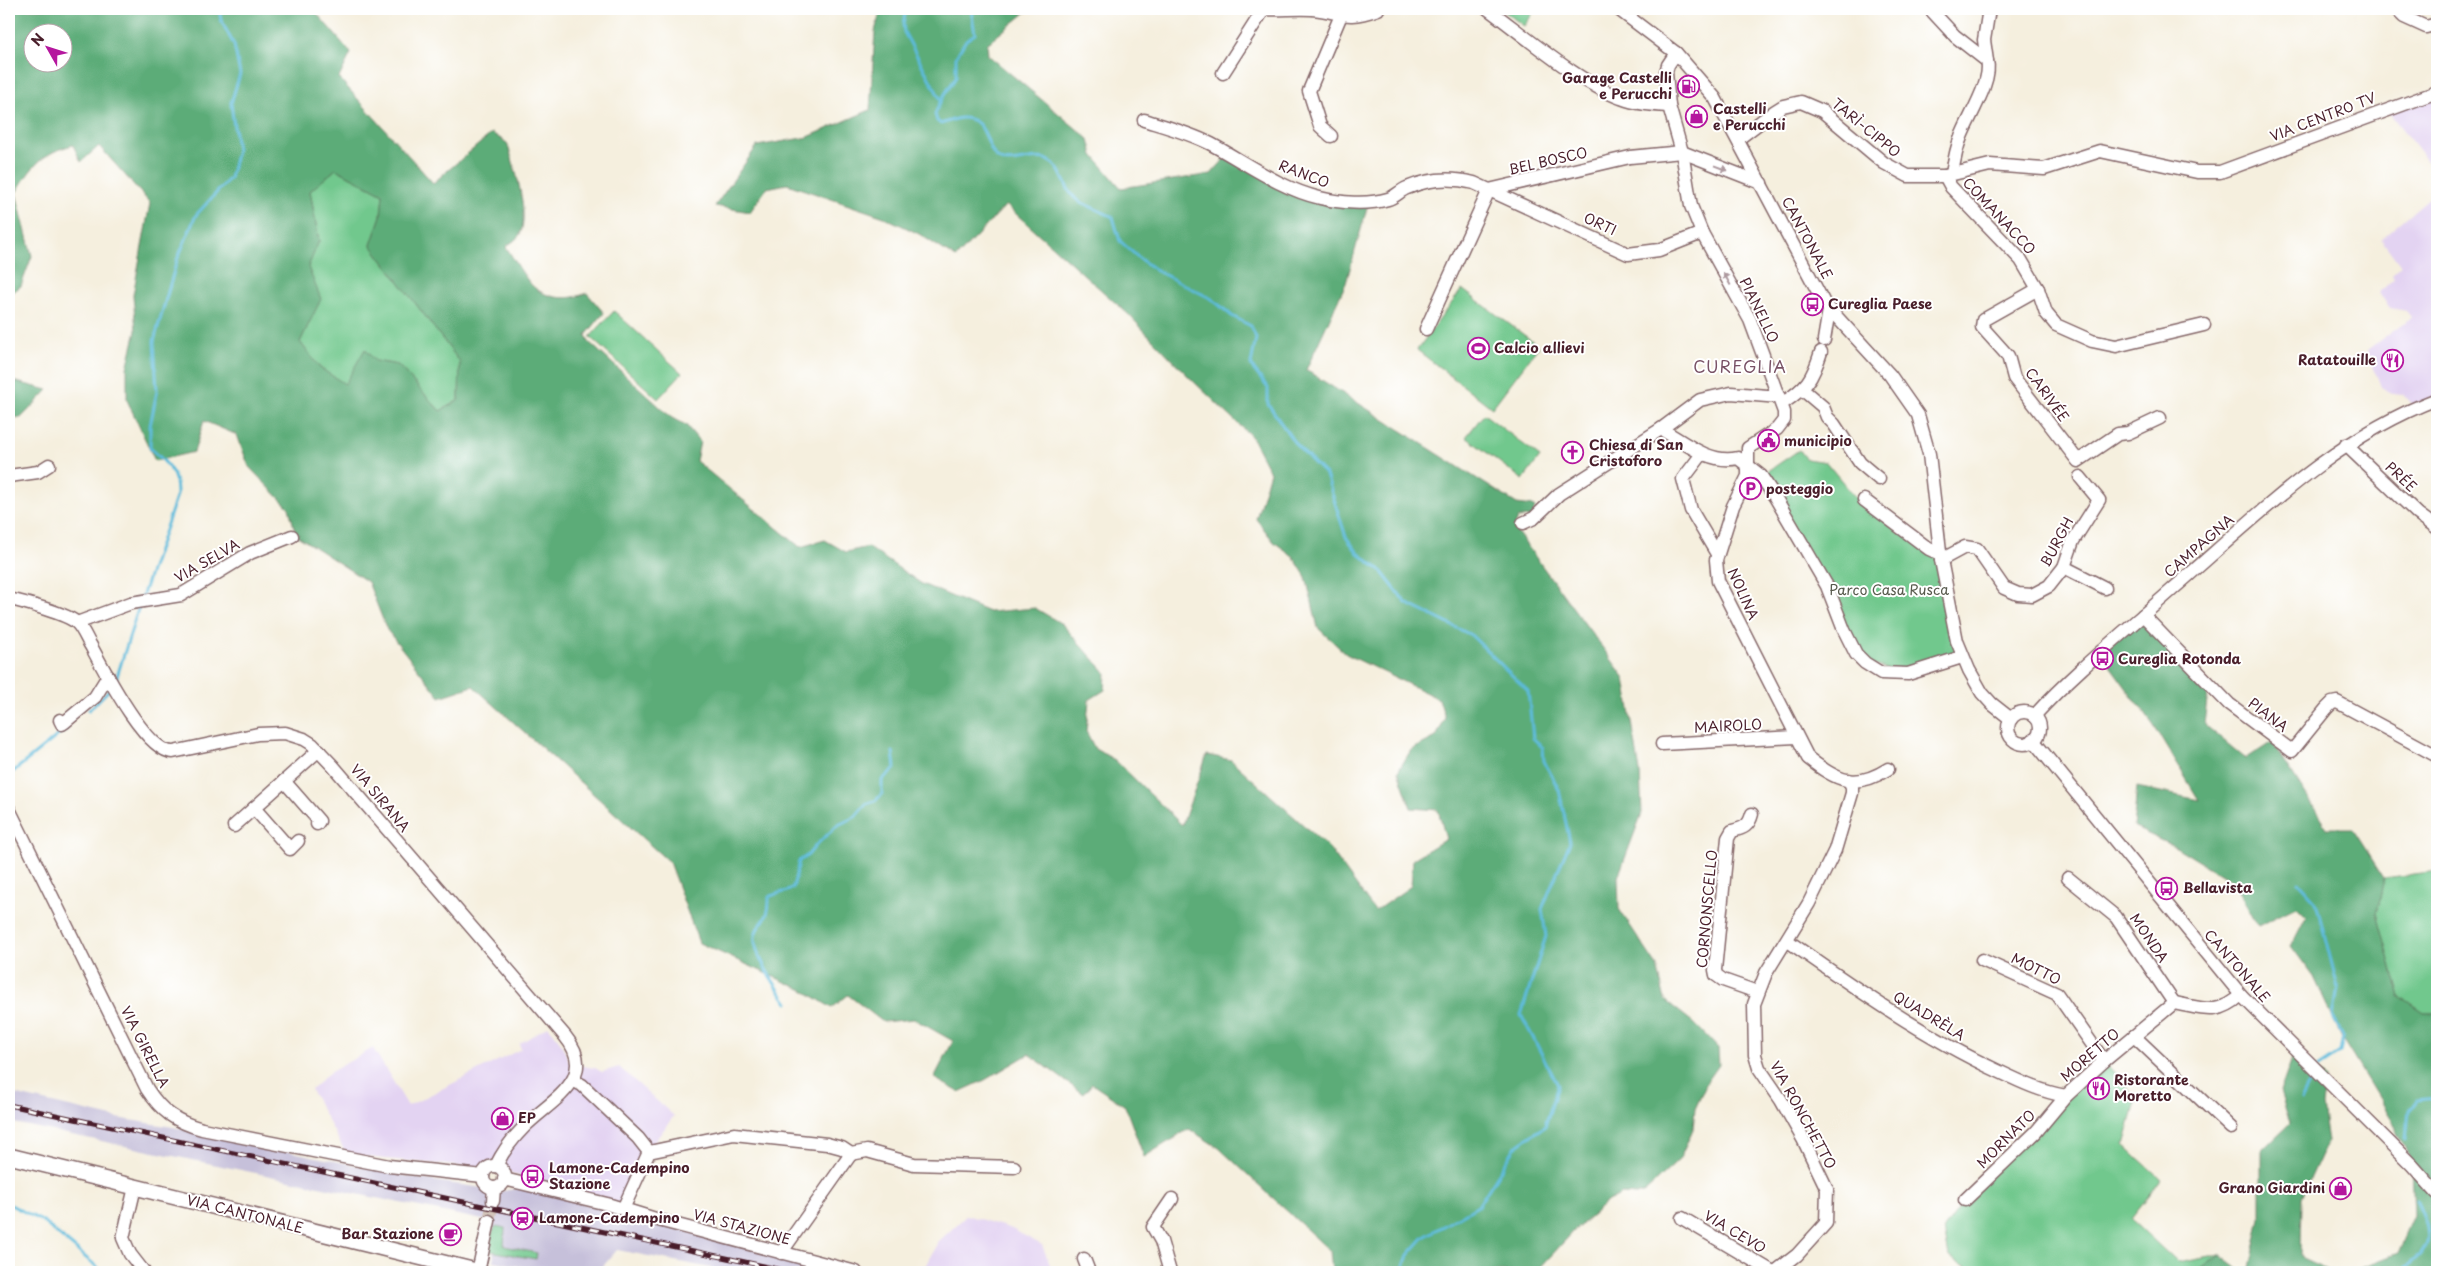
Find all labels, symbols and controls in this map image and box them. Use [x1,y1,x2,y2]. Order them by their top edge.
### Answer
north arrow [22,22,72,72]
text: N [26,29,49,50]
place label: Garage Castelli e Perucchi [1562,67,1672,104]
fuel station icon: Garage Castelli e Perucchi [1676,74,1700,98]
street label: VIA CENTRO TV [2267,87,2379,146]
street label: TARÌ-CIPPO [1827,93,1905,162]
place label: Castelli e Perucchi [1713,98,1786,135]
shop icon: Castelli e Perucchi [1685,105,1709,129]
street label: BEL BOSCO [1506,141,1589,180]
street label: RANCO [1276,154,1333,193]
one-way arrow [1714,164,1728,172]
street label: COMANACCO [1958,172,2041,259]
street label: CANTONALE [1777,193,1838,283]
street label: ORTI [1580,207,1620,240]
one-way arrow [1723,272,1731,287]
street label: PIANELLO [1734,273,1784,346]
bus stop icon: Cureglia Paese [1800,292,1824,316]
place label: Cureglia Paese [1828,293,1933,314]
sports icon: Calcio allievi [1466,336,1490,360]
place label: Calcio allievi [1494,337,1584,358]
restaurant icon: Ratatouille [2380,348,2404,372]
place label: Ratatouille [2298,349,2376,370]
district label: CUREGLIA [1693,354,1787,378]
street label: CARIVÉE [2020,363,2074,426]
public building icon: municipio [1756,429,1780,453]
place label: municipio [1784,430,1852,451]
place label: Chiesa di San Cristoforo [1589,434,1683,471]
church icon: Chiesa di San Cristoforo [1561,441,1585,465]
street label: PRÉE [2381,457,2422,497]
parking icon: posteggio [1738,477,1762,501]
place label: posteggio [1766,478,1833,499]
street label: CAMPAGNA [2159,509,2239,582]
street label: BURGH [2035,513,2078,570]
street label: VIA SELVA [170,533,244,588]
street label: NOLINA [1723,564,1764,623]
park label: Parco Casa Rusca [1829,579,1949,600]
bus stop icon: Cureglia Rotonda [2090,647,2114,671]
place label: Cureglia Rotonda [2118,648,2242,669]
street label: PIANA [2244,693,2293,737]
street label: MAIROLO [1693,713,1762,738]
street label: VIA SIRANA [346,759,415,837]
street label: CORNONSCELLO [1691,849,1722,969]
bus stop icon: Bellavista [2155,876,2179,900]
place label: Bellavista [2183,877,2253,898]
street label: MONDA [2125,909,2174,967]
street label: CANTONALE [2200,924,2275,1007]
street label: MOTTO [2008,947,2065,990]
street label: QUADRÈLA [1889,986,1970,1046]
street label: VIA GIRELLA [116,1002,175,1092]
street label: MORETTO [2056,1023,2124,1086]
street label: VIA RONCHETTO [1765,1057,1842,1172]
place label: Ristorante Moretto [2114,1069,2189,1106]
restaurant icon: Ristorante Moretto [2086,1076,2110,1100]
street label: MORNATO [1972,1105,2040,1173]
shop icon: EP [490,1106,514,1130]
place label: EP [518,1107,536,1128]
place label: Lamone-Cadempino Stazione [549,1157,690,1194]
bus stop icon: Lamone-Cadempino Stazione [521,1164,545,1188]
shop icon: Grano Giardini [2329,1176,2353,1200]
place label: Grano Giardini [2219,1177,2325,1198]
street label: VIA CANTONALE [185,1189,306,1238]
street label: VIA STAZIONE [691,1203,793,1250]
street label: VIA CEVO [1700,1205,1770,1258]
station icon: Lamone-Cadempino [511,1206,535,1230]
place label: Lamone-Cadempino [539,1207,680,1228]
cafe icon: Bar Stazione [438,1222,462,1246]
place label: Bar Stazione [341,1223,434,1244]

